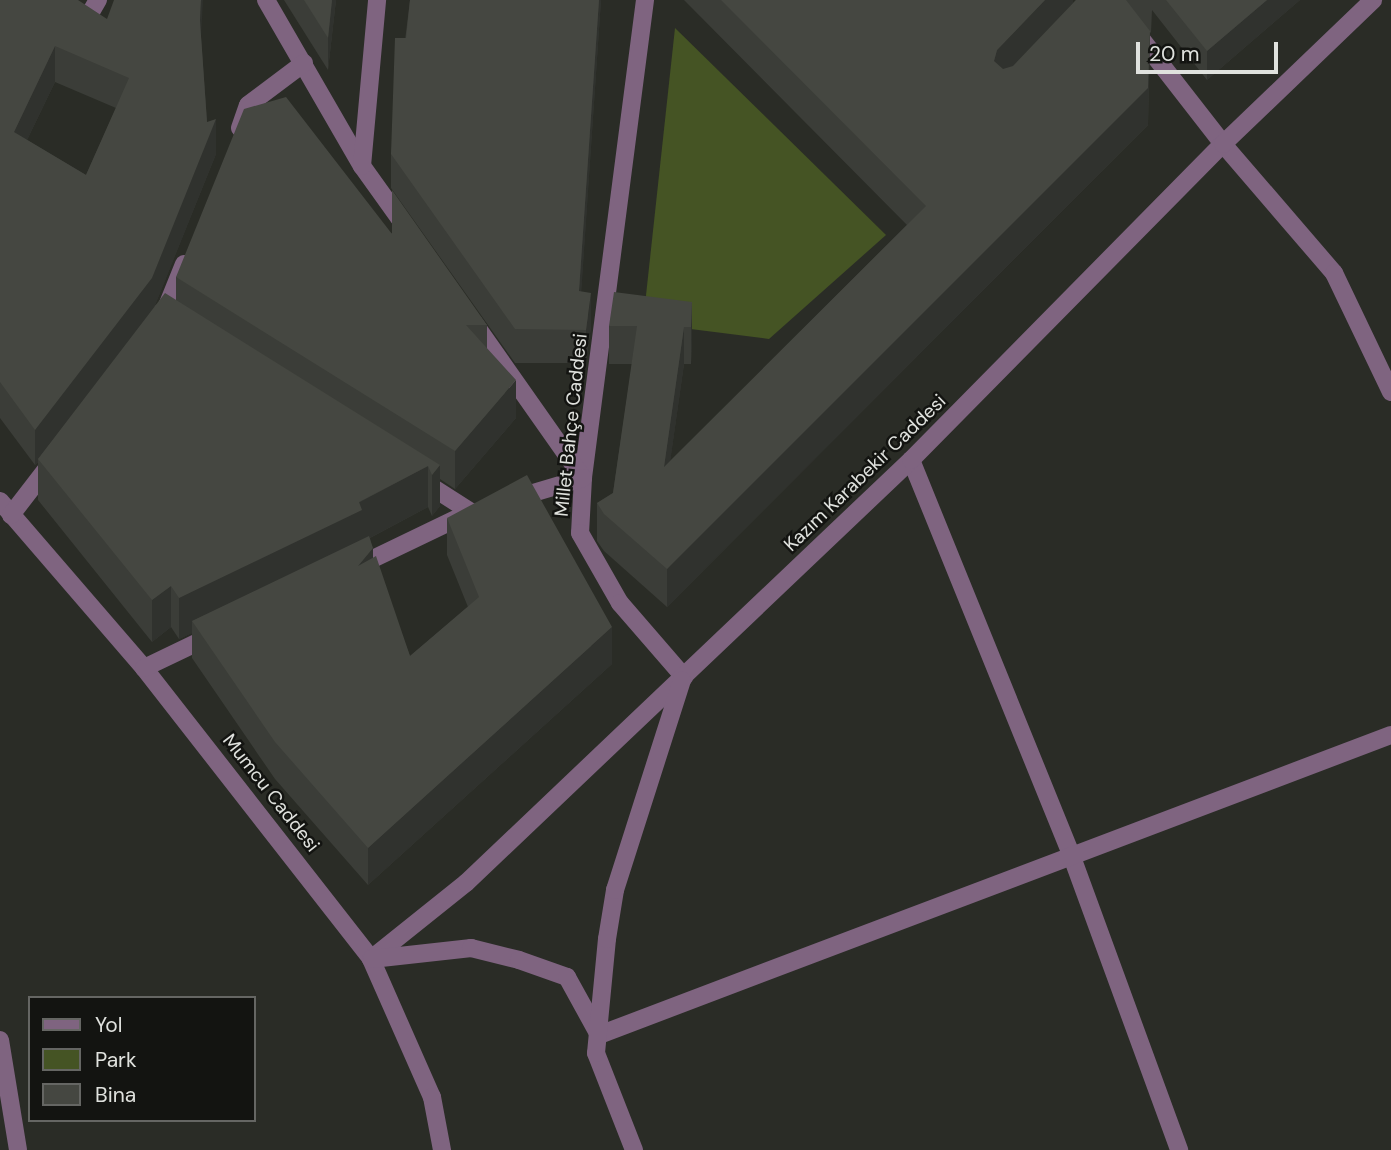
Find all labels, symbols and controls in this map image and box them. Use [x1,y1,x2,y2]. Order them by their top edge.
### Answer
scale bar [1139,28,1281,72]
text: 20 m [1149,40,1200,68]
street label: Millet Bahçe Caddesi [550,332,592,518]
street label: Kazım Karabekir Caddesi [779,390,951,556]
street label: Mumcu Caddesi [218,730,324,856]
legend [28,996,256,1122]
text: Yol [95,1011,123,1039]
text: Park [95,1046,136,1074]
text: Bina [95,1081,136,1109]

